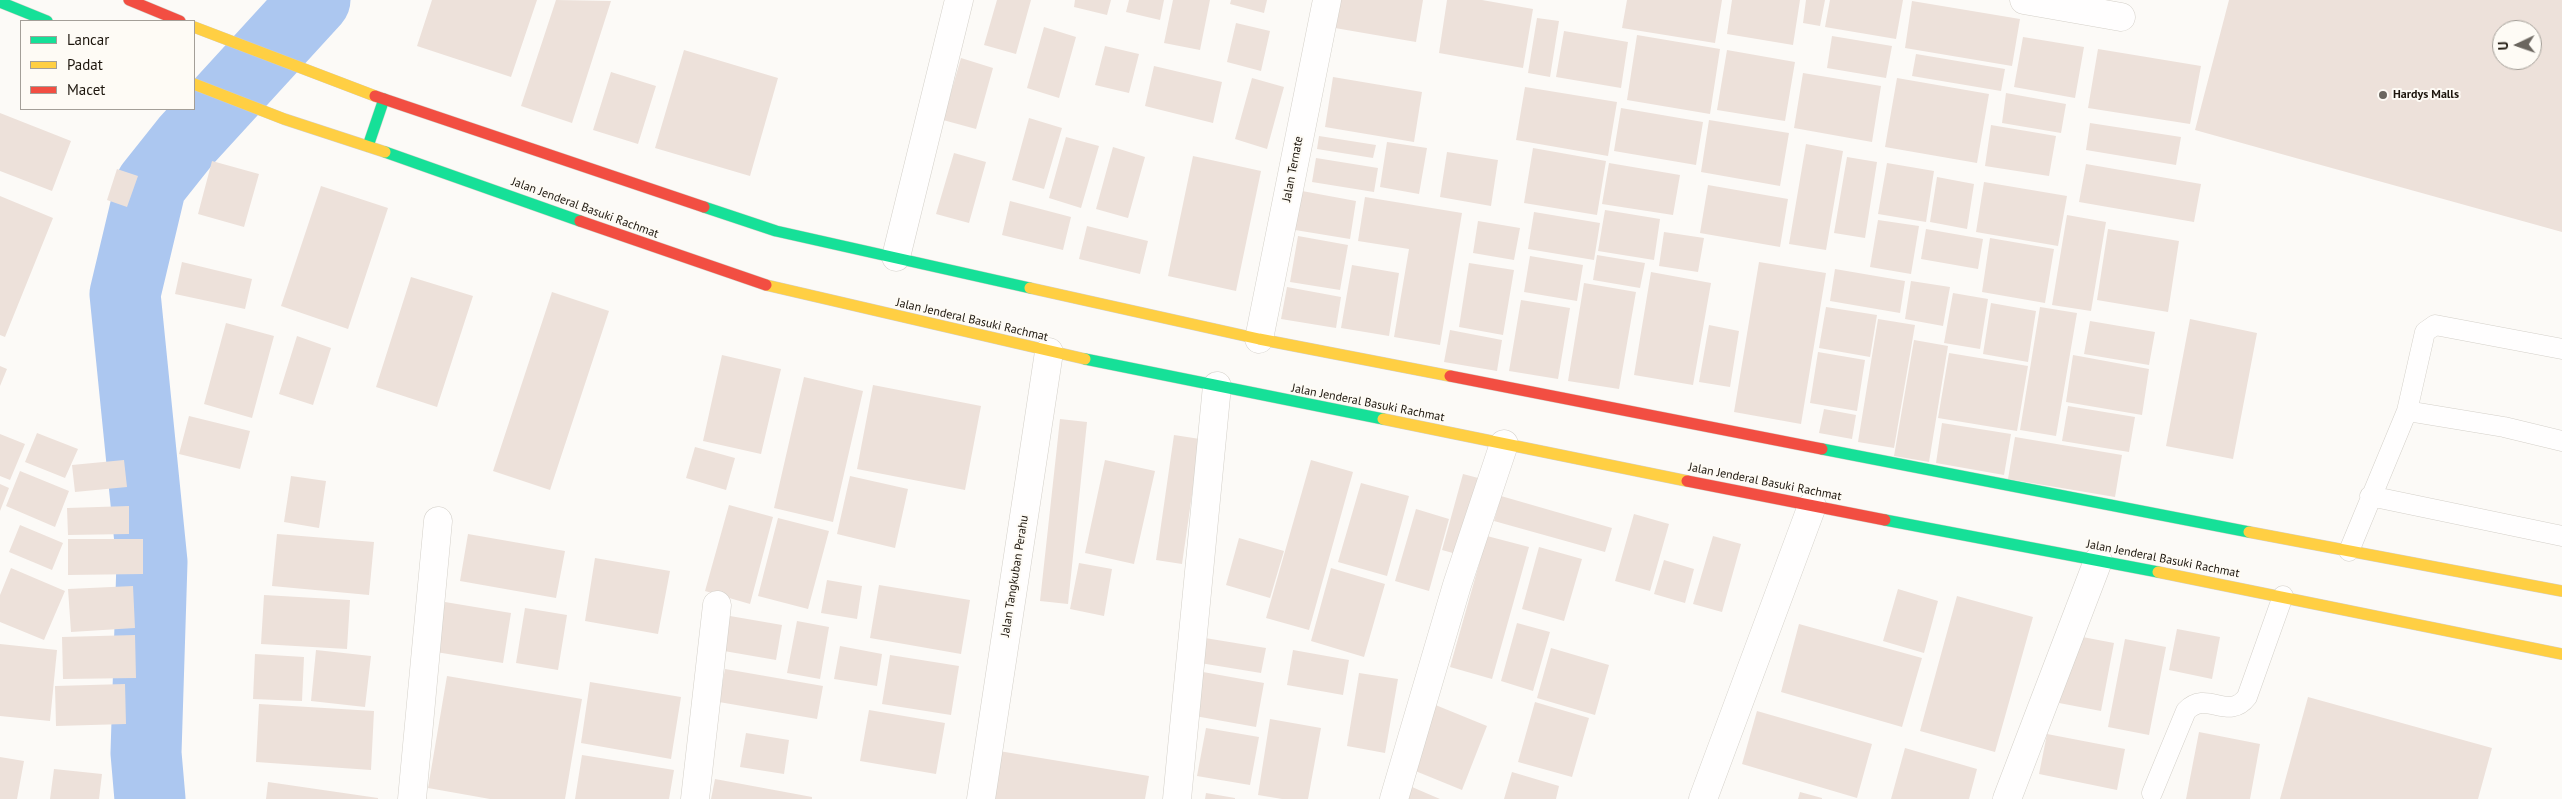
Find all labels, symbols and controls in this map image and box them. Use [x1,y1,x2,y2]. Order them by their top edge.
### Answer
legend [20,20,195,110]
north arrow [2492,20,2542,70]
text: Lancar [67,30,109,49]
text: U [2494,41,2512,51]
text: Padat [67,55,103,74]
text: Macet [67,80,105,99]
place label: Hardys Malls [2393,88,2459,102]
marker: Hardys Malls [2377,89,2389,101]
street label: Jalan Ternate [1280,135,1306,203]
street label: Jalan Jenderal Basuki Rachmat [509,175,661,241]
street label: Jalan Jenderal Basuki Rachmat [895,295,1049,345]
street label: Jalan Jenderal Basuki Rachmat [1290,381,1446,425]
street label: Jalan Jenderal Basuki Rachmat [1687,460,1843,504]
street label: Jalan Tangkuban Perahu [998,514,1032,638]
street label: Jalan Jenderal Basuki Rachmat [2085,537,2241,581]

